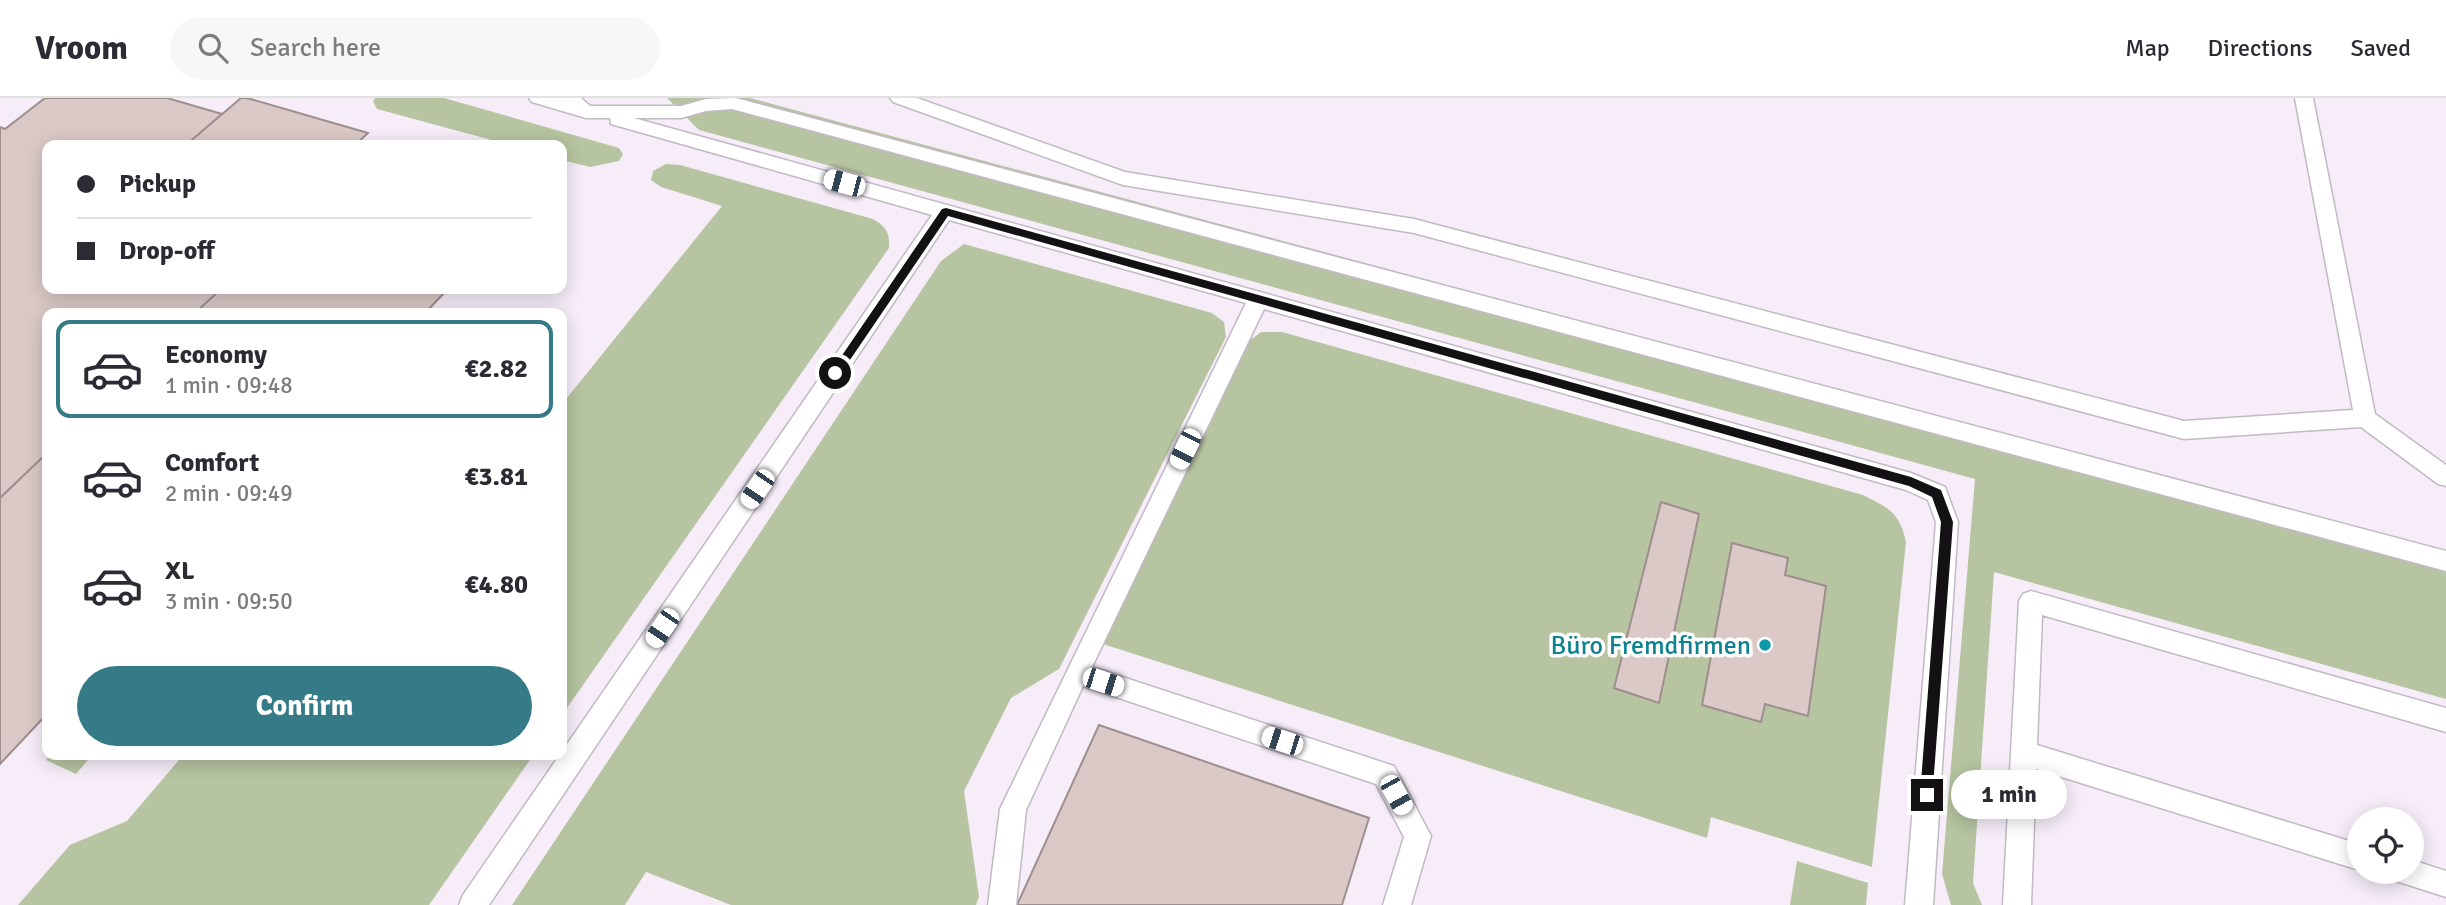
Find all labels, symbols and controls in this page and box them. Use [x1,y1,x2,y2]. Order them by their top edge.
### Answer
search box [170,17,660,80]
text: Vroom [35,28,128,69]
icon: search [194,29,232,67]
text: Search here [250,32,381,64]
text: Map [2125,33,2170,63]
text: Directions [2208,33,2313,63]
text: Saved [2351,33,2411,63]
car [821,167,868,199]
text: Pickup [119,168,196,200]
text: Drop-off [119,235,215,267]
icon: car [81,338,144,401]
text: Economy [165,339,267,371]
text: €2.82 [464,353,528,385]
route start [819,357,851,389]
text: 1 min · 09:48 [165,371,293,400]
car [1167,426,1204,472]
icon: car [81,446,144,509]
text: Comfort [165,447,259,479]
text: €3.81 [464,461,528,493]
car [737,466,778,512]
text: 2 min · 09:49 [165,479,293,508]
icon: car [81,554,144,617]
text: XL [165,555,195,587]
text: €4.80 [464,569,528,601]
text: 3 min · 09:50 [165,587,293,616]
car [642,605,683,651]
place label: Büro Fremdfirmen [1551,630,1751,662]
marker: Büro Fremdfirmen [1757,637,1773,653]
button: Confirm [77,666,532,746]
car [1080,666,1127,698]
car [1259,725,1306,757]
callout: 1 min [1952,770,2067,820]
car [1377,772,1416,818]
route end [1911,779,1943,811]
text: 1 min [1981,780,2037,809]
map controls [2347,807,2424,884]
button: locate [2347,807,2424,884]

